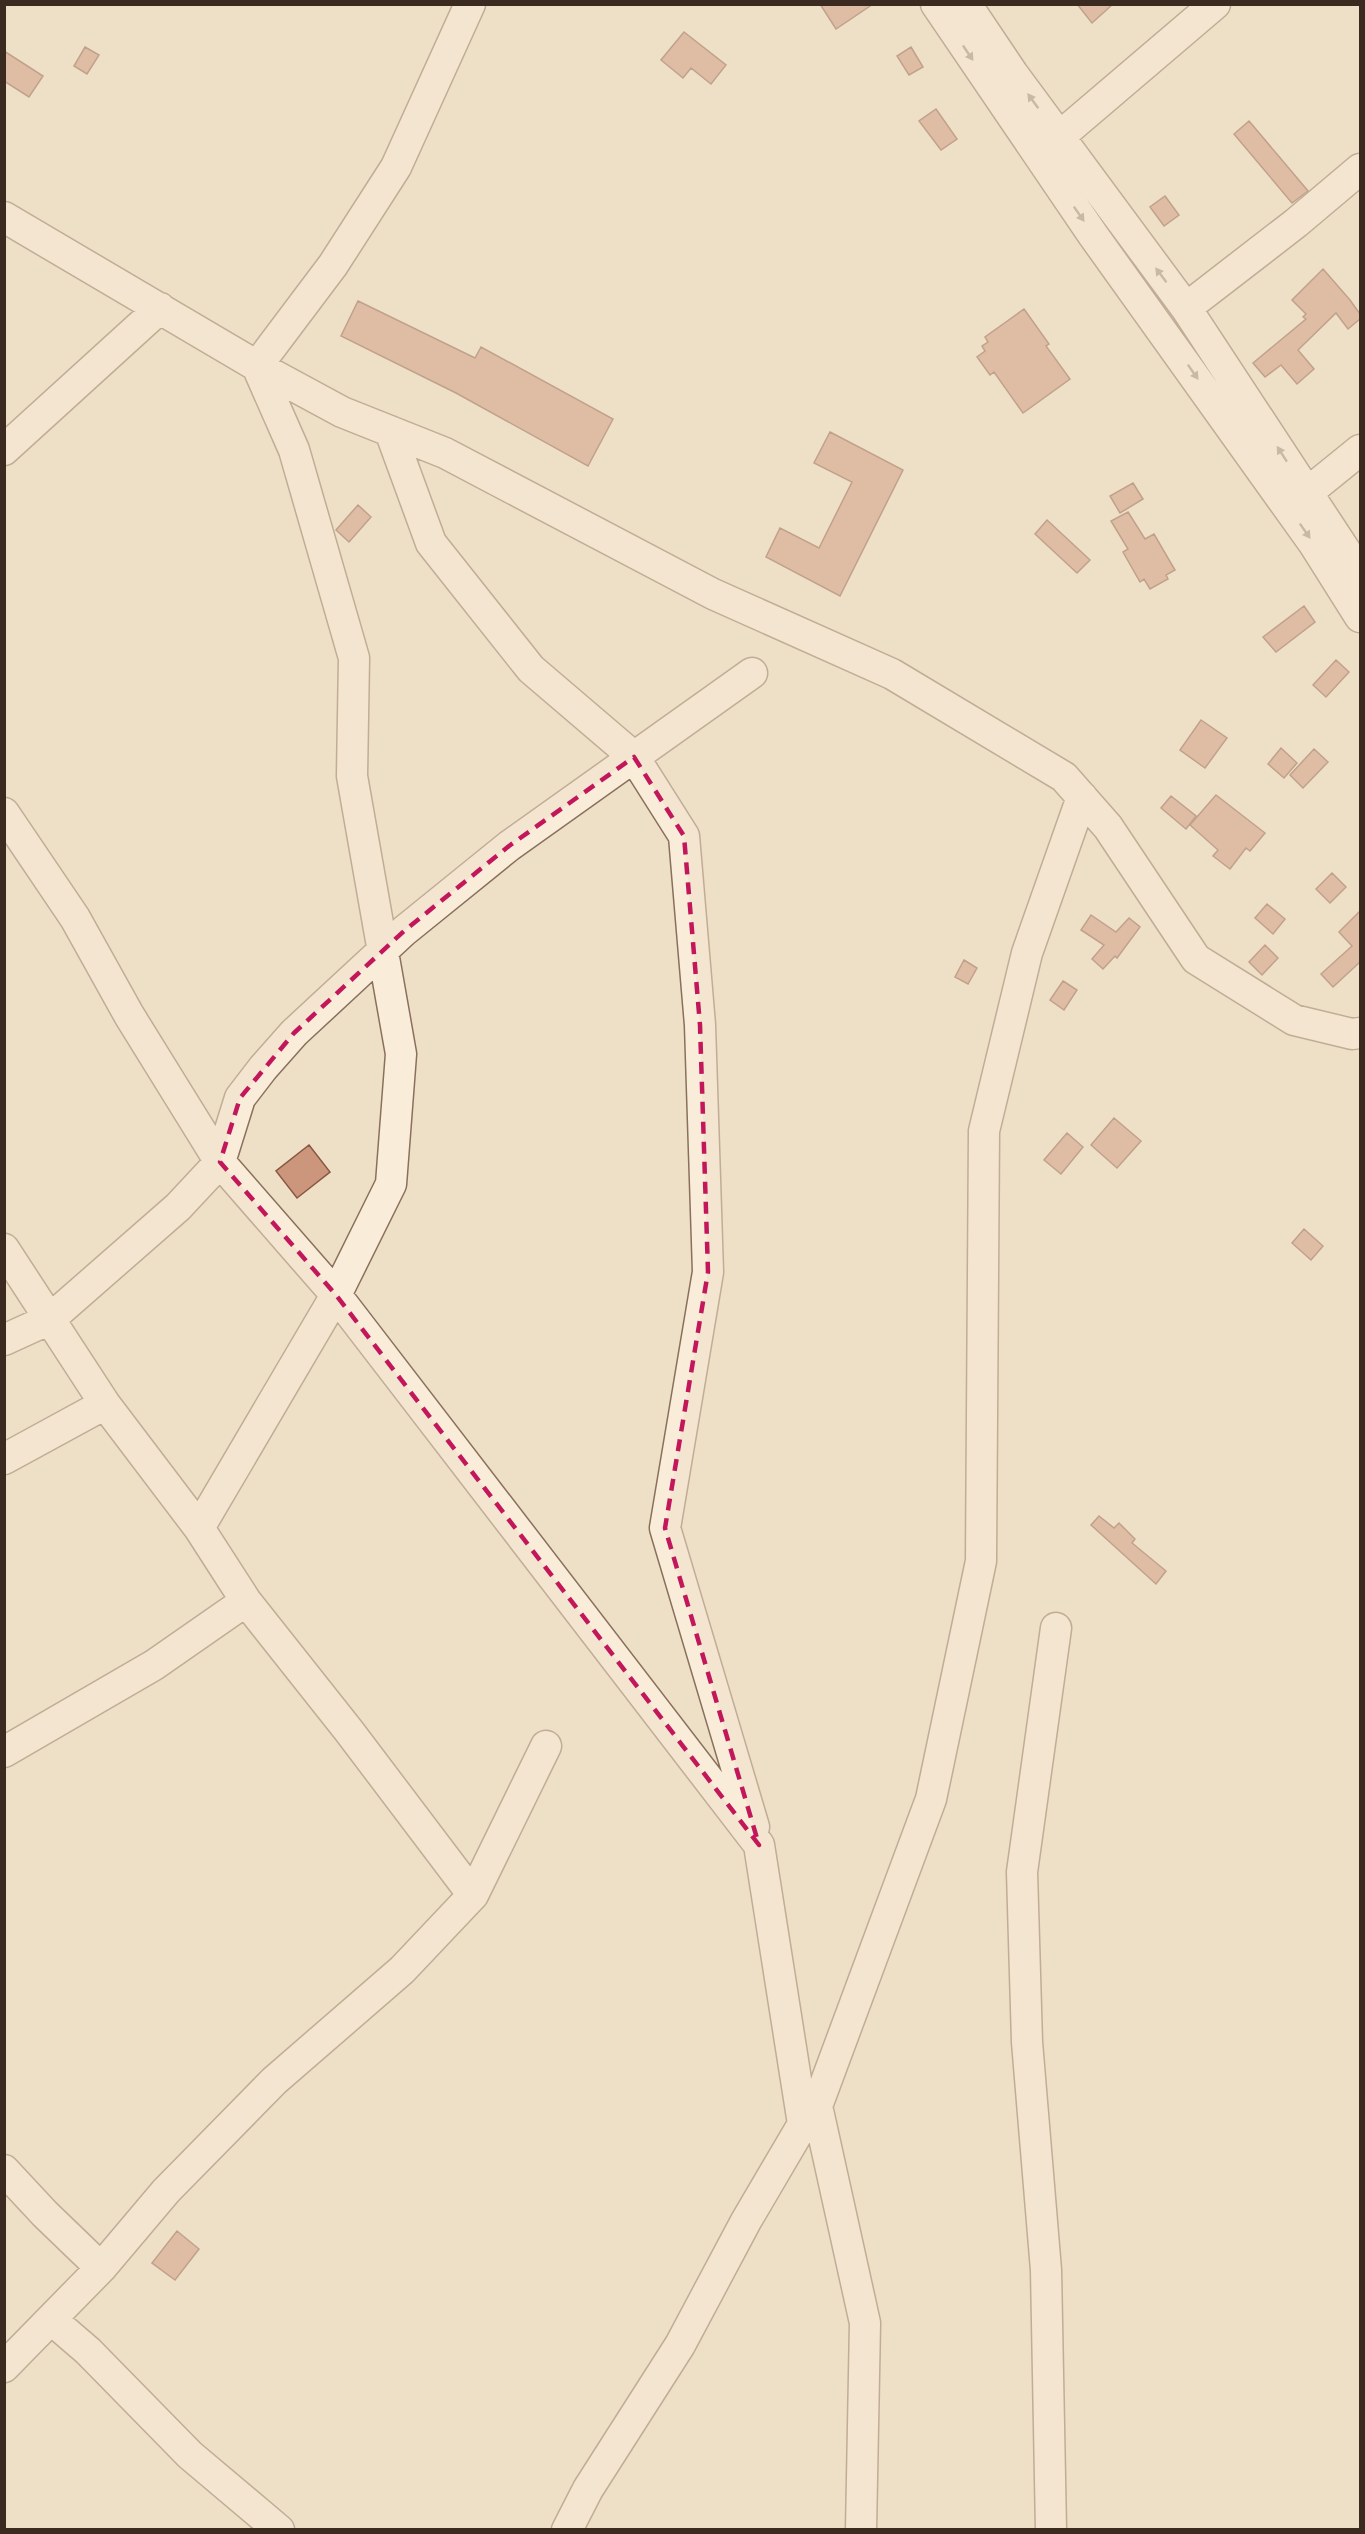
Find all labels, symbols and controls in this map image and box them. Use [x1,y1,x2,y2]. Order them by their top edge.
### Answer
one-way arrow [963,45,974,61]
one-way arrow [1027,93,1039,109]
one-way arrow [1073,206,1084,222]
one-way arrow [1155,267,1167,283]
one-way arrow [1186,365,1198,380]
one-way arrow [1277,446,1288,462]
one-way arrow [1299,523,1311,539]

